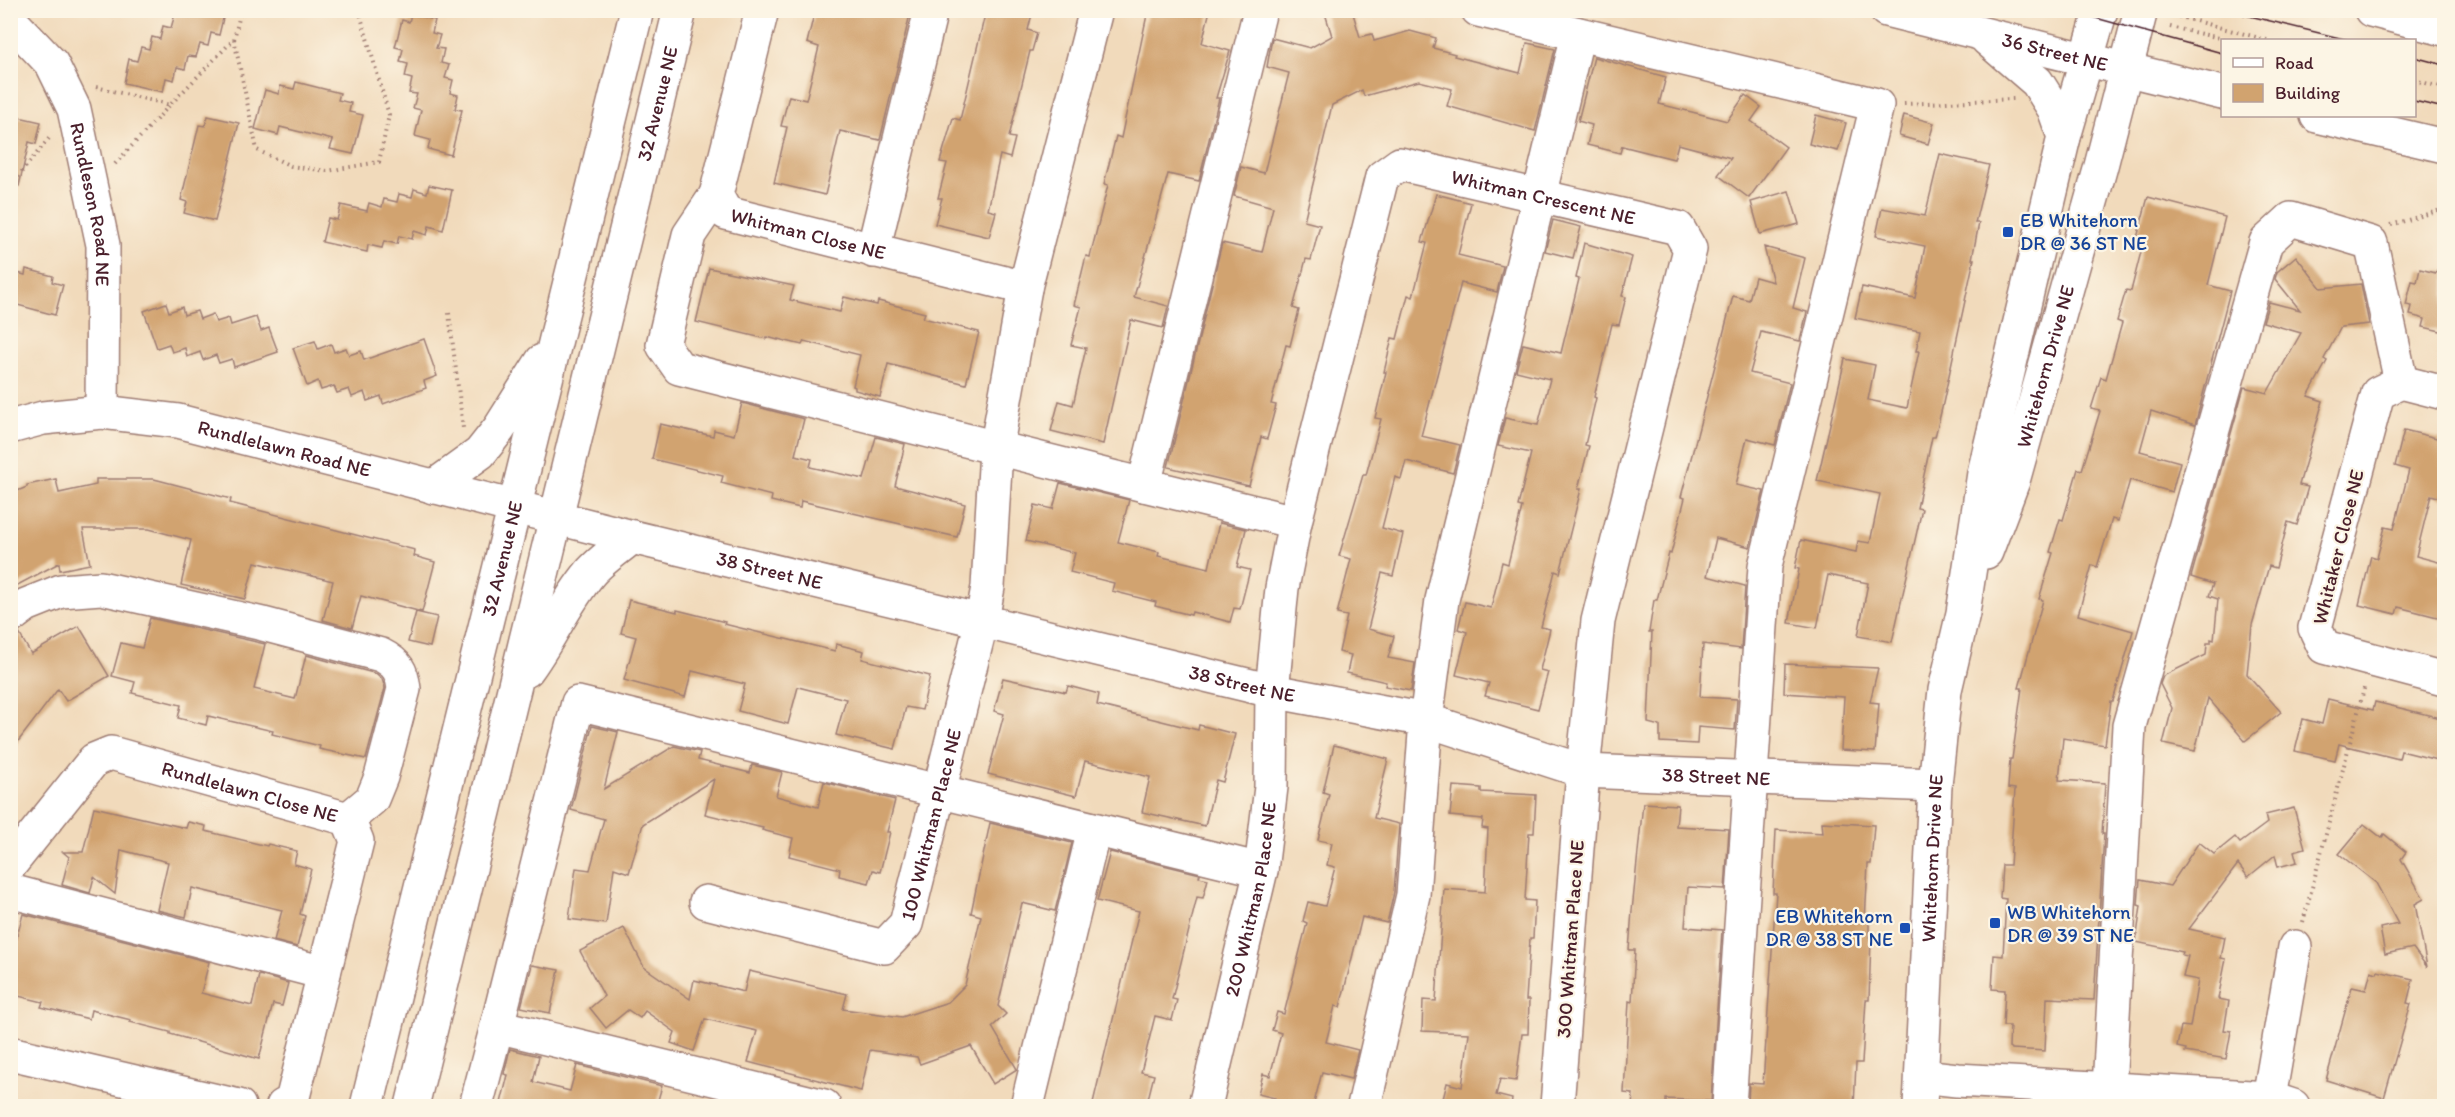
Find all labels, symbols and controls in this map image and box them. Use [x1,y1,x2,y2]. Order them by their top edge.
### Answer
street label: 36 Street NE [2000,27,2110,76]
legend [2221,39,2416,117]
street label: 32 Avenue NE [632,44,683,163]
text: Road [2275,52,2314,74]
text: Building [2275,82,2341,104]
street label: Rundleson Road NE [65,120,115,286]
street label: Whitman Crescent NE [1449,164,1638,230]
street label: Whitman Close NE [728,203,888,265]
place label: EB Whitehorn DR @ 36 ST NE [2020,208,2147,255]
marker: EB Whitehorn DR @ 36 ST NE [2001,225,2015,239]
street label: Whitehorn Drive NE [2011,282,2079,451]
street label: Rundlelawn Road NE [195,415,374,482]
street label: Whitaker Close NE [2307,467,2369,627]
street label: 32 Avenue NE [476,498,528,618]
street label: 38 Street NE [714,546,825,594]
street label: 38 Street NE [1186,659,1297,707]
street label: 100 Whitman Place NE [895,726,966,923]
street label: Rundlelawn Close NE [159,756,341,828]
street label: 38 Street NE [1662,762,1771,790]
street label: Whitehorn Drive NE [1916,773,1948,943]
street label: 200 Whitman Place NE [1219,801,1281,999]
street label: 300 Whitman Place NE [1551,839,1589,1039]
place label: WB Whitehorn DR @ 39 ST NE [2007,900,2134,947]
place label: EB Whitehorn DR @ 38 ST NE [1765,904,1893,951]
marker: WB Whitehorn DR @ 39 ST NE [1988,916,2002,930]
marker: EB Whitehorn DR @ 38 ST NE [1898,921,1912,935]

